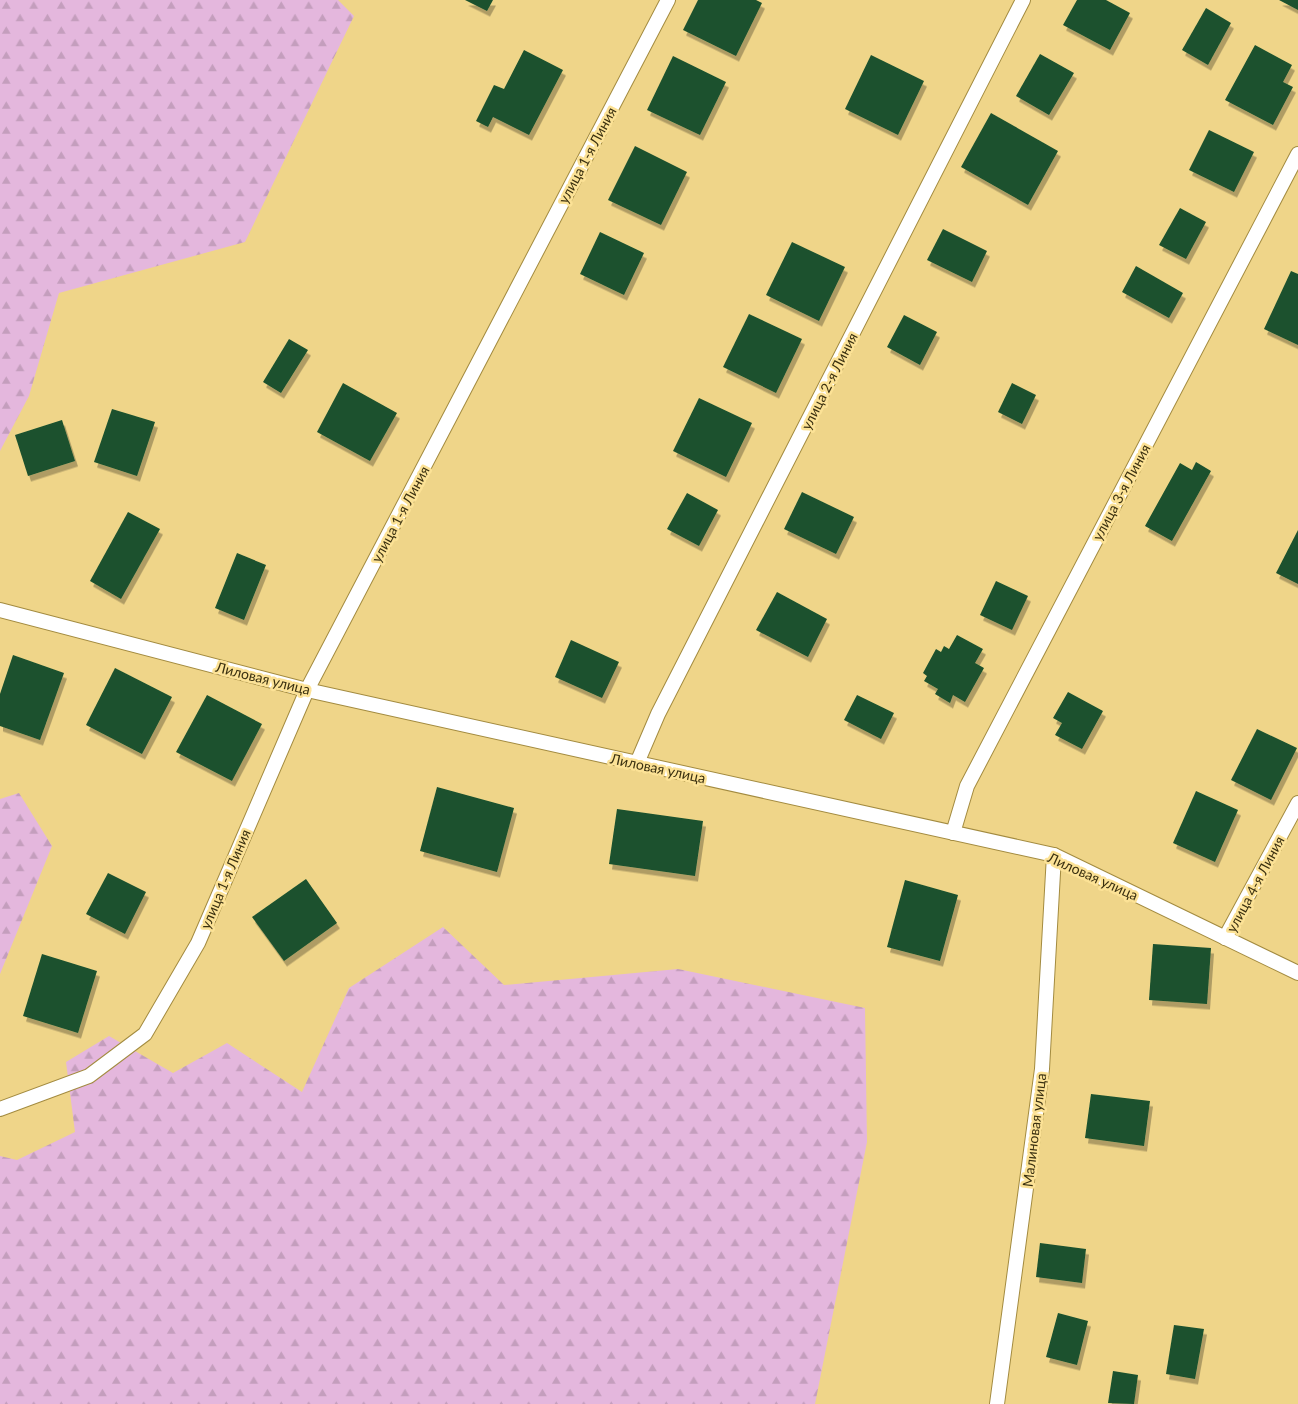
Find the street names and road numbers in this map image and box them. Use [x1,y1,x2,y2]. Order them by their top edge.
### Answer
street label: улица 1-я Линия [554,104,620,206]
street label: улица 2-я Линия [797,330,861,432]
street label: улица 3-я Линия [1088,441,1154,543]
street label: улица 1-я Линия [367,463,433,565]
street label: Лиловая улица [213,658,312,698]
street label: Лиловая улица [608,749,707,786]
street label: улица 1-я Линия [196,827,254,931]
street label: улица 4-я Линия [1222,833,1288,935]
street label: Лиловая улица [1044,848,1141,903]
street label: Малиновая улица [1019,1072,1049,1188]

